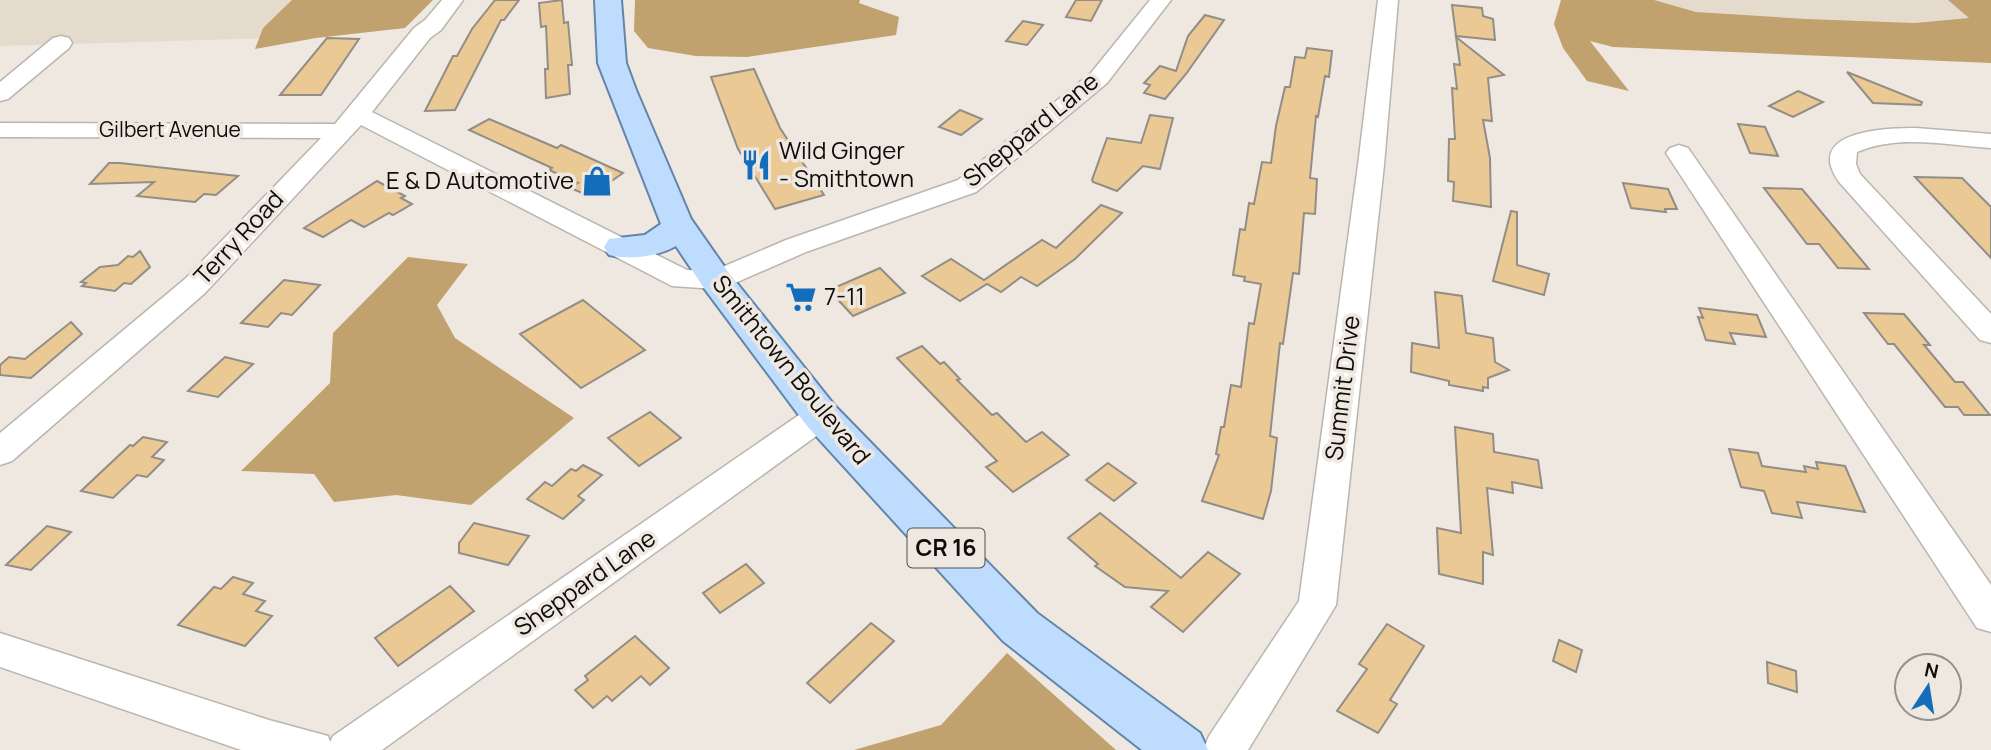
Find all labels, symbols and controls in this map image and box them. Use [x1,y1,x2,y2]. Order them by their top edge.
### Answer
street label: Sheppard Lane [955,64,1105,194]
street label: Gilbert Avenue [99,115,241,143]
place label: Wild Ginger - Smithtown [779,133,914,194]
restaurant icon: Wild Ginger - Smithtown [739,148,773,182]
place label: E & D Automotive [386,163,574,196]
shop icon: E & D Automotive [580,164,614,198]
street label: Terry Road [186,183,290,291]
street label: Smithtown Boulevard [705,267,879,471]
place label: 7-11 [824,279,865,312]
supermarket icon: 7-11 [784,280,818,314]
street label: Summit Drive [1316,313,1367,462]
street label: Sheppard Lane [507,521,661,643]
road number: CR 16 [908,528,984,568]
north arrow [1893,652,1963,722]
text: N [1922,656,1941,685]

